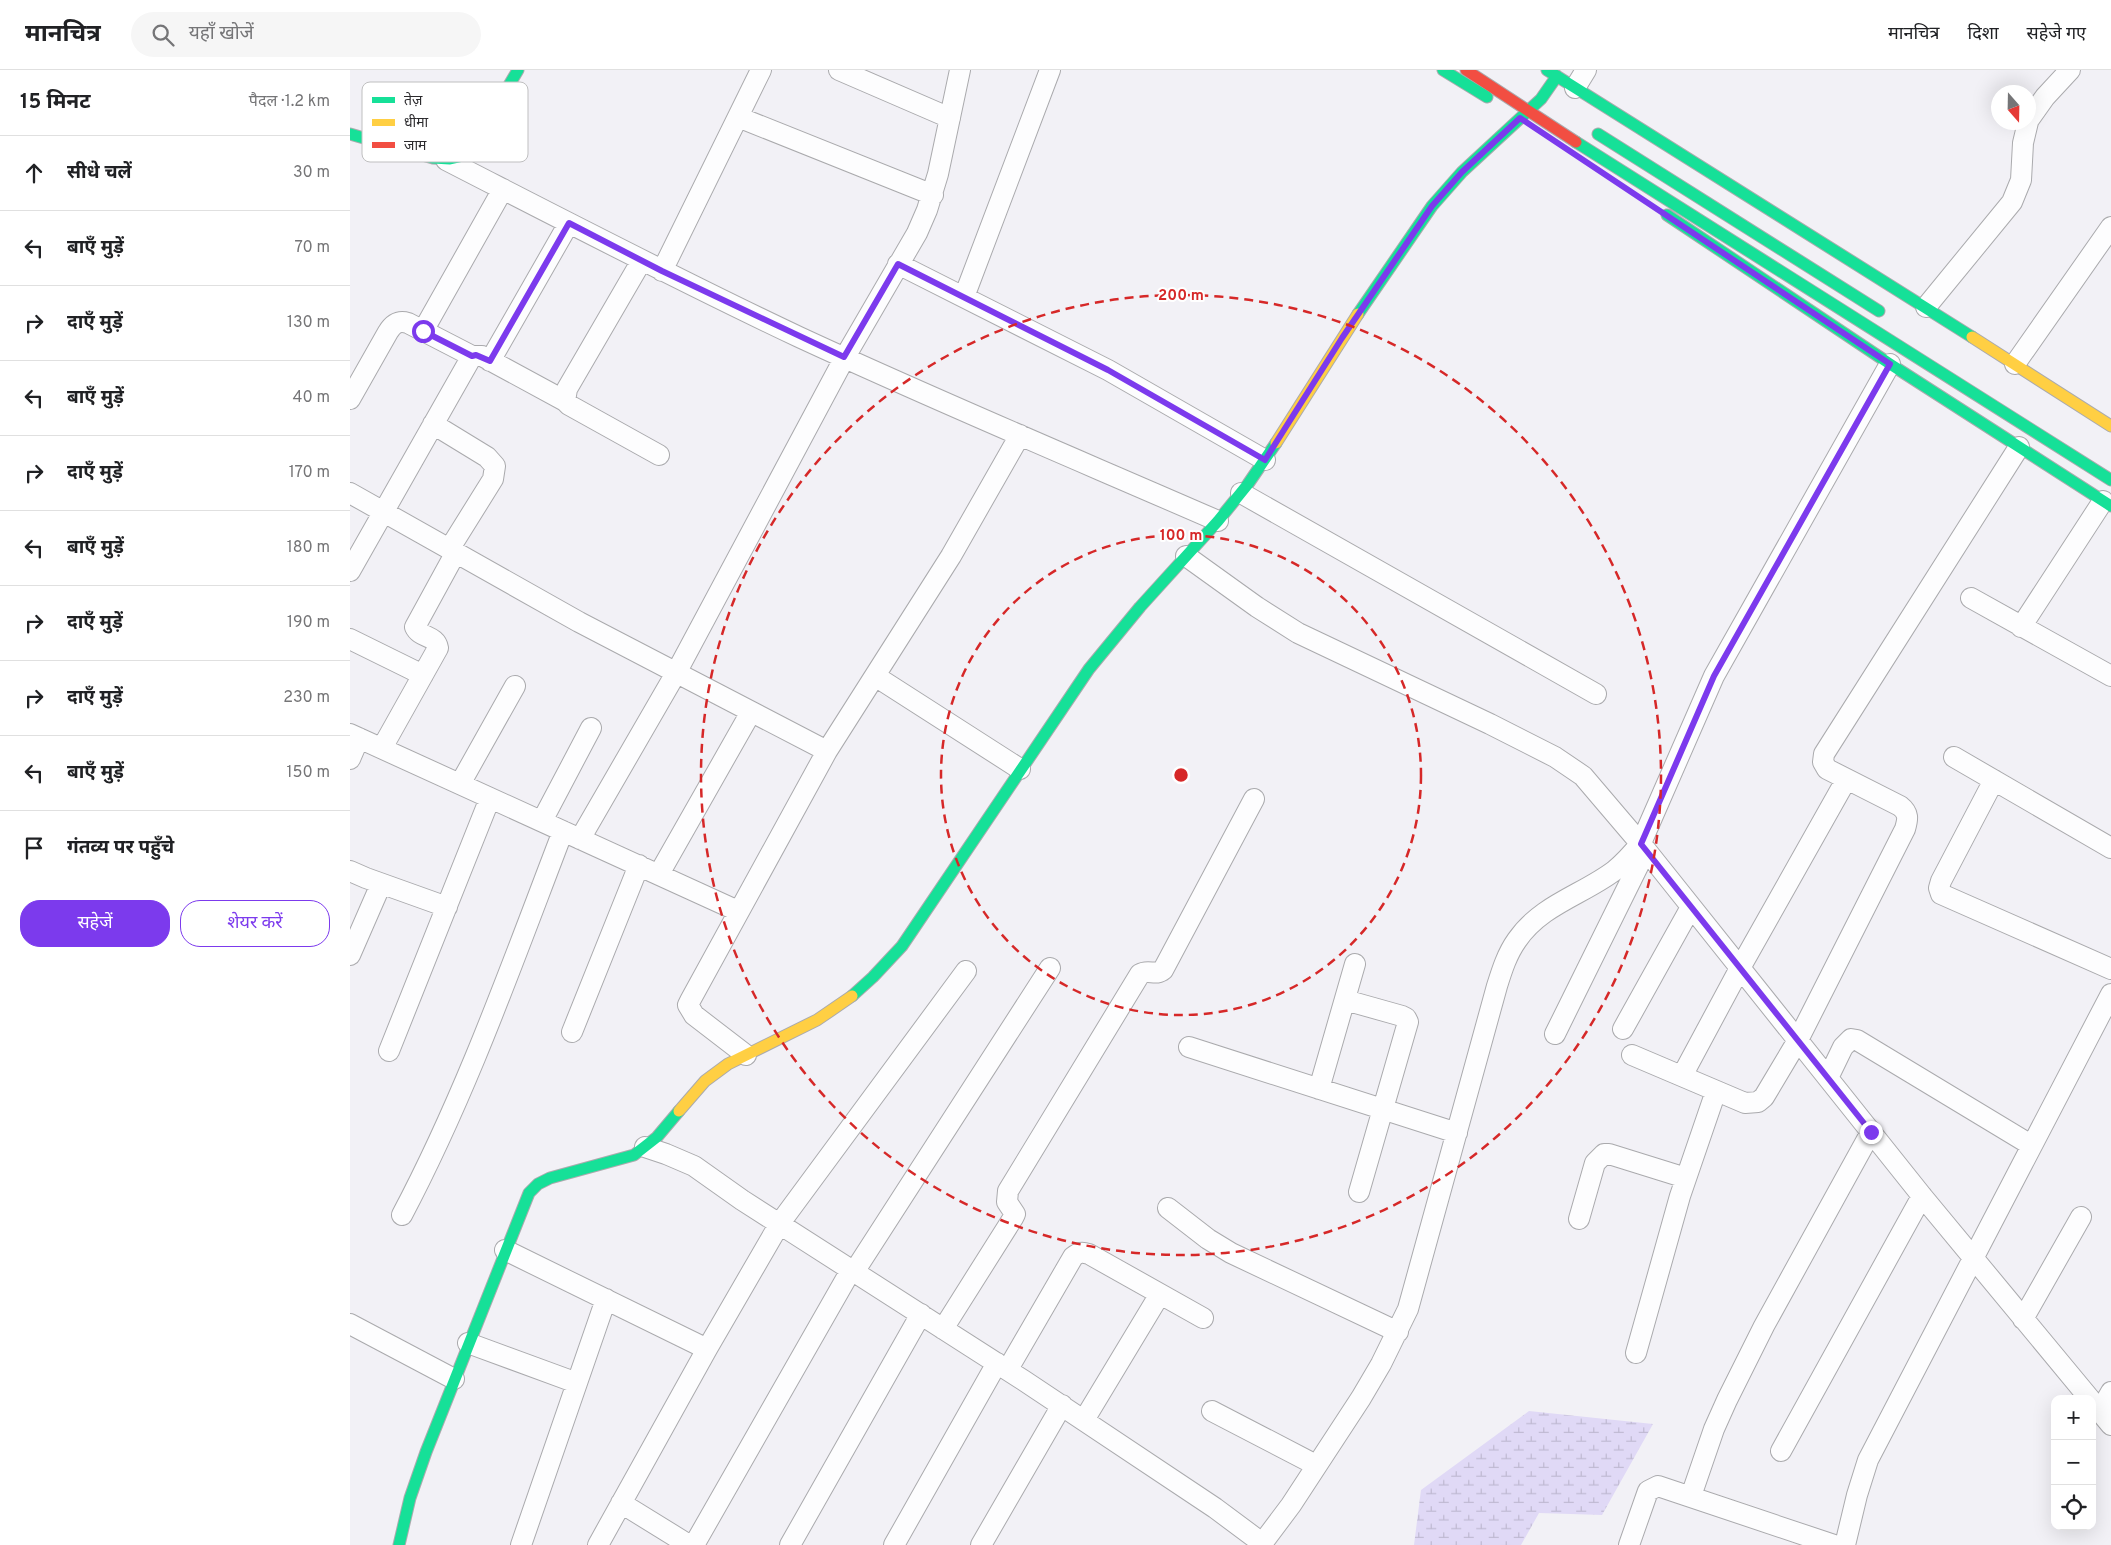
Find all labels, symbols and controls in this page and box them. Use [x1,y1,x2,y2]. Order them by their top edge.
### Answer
search box [131,12,481,57]
text: मानचित्र [25,20,101,50]
icon: search [149,21,177,49]
text: यहाँ खोजें [189,22,254,46]
text: मानचित्र [1888,23,1939,46]
text: दिशा [1967,23,1999,46]
text: सहेजे गए [2027,23,2086,46]
legend [362,82,528,162]
north arrow [1991,85,2036,130]
text: 15 मिनट [20,89,91,116]
text: तेज़ [404,91,423,110]
text: पैदल · 1.2 km [249,92,330,112]
text: धीमा [404,114,429,132]
text: जाम [404,138,427,155]
icon: ahead [20,159,48,187]
text: सीधे चलें [67,161,132,185]
text: 30 m [293,163,330,183]
icon: left [20,234,48,262]
text: बाएँ मुड़ें [67,236,124,260]
text: 70 m [295,238,330,258]
text: 200 m [1158,287,1204,306]
icon: right [20,309,48,337]
text: दाएँ मुड़ें [67,311,123,335]
text: 130 m [287,313,330,333]
route start [412,320,435,343]
icon: left [20,384,48,412]
text: बाएँ मुड़ें [67,386,124,410]
text: 40 m [292,388,330,408]
icon: right [20,459,48,487]
text: दाएँ मुड़ें [67,461,123,485]
text: 170 m [289,463,330,483]
text: 100 m [1160,527,1202,546]
icon: left [20,534,48,562]
text: बाएँ मुड़ें [67,536,124,560]
text: 180 m [287,538,330,558]
icon: right [20,609,48,637]
text: दाएँ मुड़ें [67,611,123,635]
text: 190 m [287,613,330,633]
icon: right [20,684,48,712]
text: दाएँ मुड़ें [67,686,123,710]
text: 230 m [283,688,330,708]
icon: left [20,759,48,787]
text: बाएँ मुड़ें [67,761,124,785]
text: 150 m [287,763,330,783]
centre of rings [1172,766,1190,784]
icon: arrive [20,834,48,862]
text: गंतव्य पर पहुँचे [67,836,174,860]
button: सहेजें [20,900,170,947]
button: शेयर करें [180,900,330,947]
route end [1860,1121,1883,1144]
map controls [2051,1395,2096,1530]
button: + [2051,1395,2096,1440]
button: − [2051,1440,2096,1485]
button: locate [2051,1485,2096,1530]

